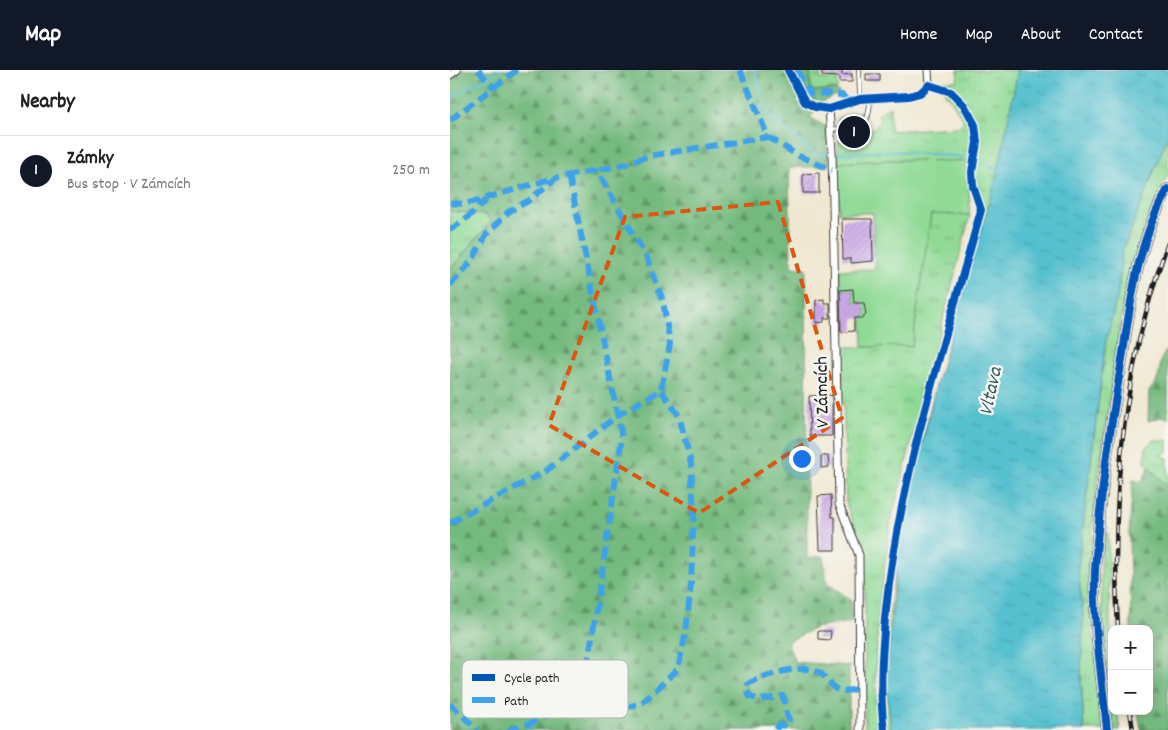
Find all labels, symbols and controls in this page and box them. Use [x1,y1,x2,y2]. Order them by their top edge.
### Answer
text: Map [25,18,61,52]
text: Home [900,23,937,48]
text: Map [965,23,993,48]
text: About [1021,23,1061,48]
text: Contact [1089,23,1143,48]
text: Nearby [20,88,75,118]
pin: 1 [838,113,870,151]
text: Zámky [67,146,113,173]
text: 1 [34,159,38,182]
text: 250 m [392,159,430,182]
text: Bus stop · V Zámcích [67,173,191,196]
street label: V Zámcích [809,356,838,428]
water label: Vltava [973,363,1011,418]
your location [789,446,815,472]
map controls [1108,625,1153,715]
button: + [1108,625,1153,670]
legend [462,660,628,718]
text: Cycle path [504,669,560,689]
button: − [1108,670,1153,715]
text: Path [504,692,529,712]

